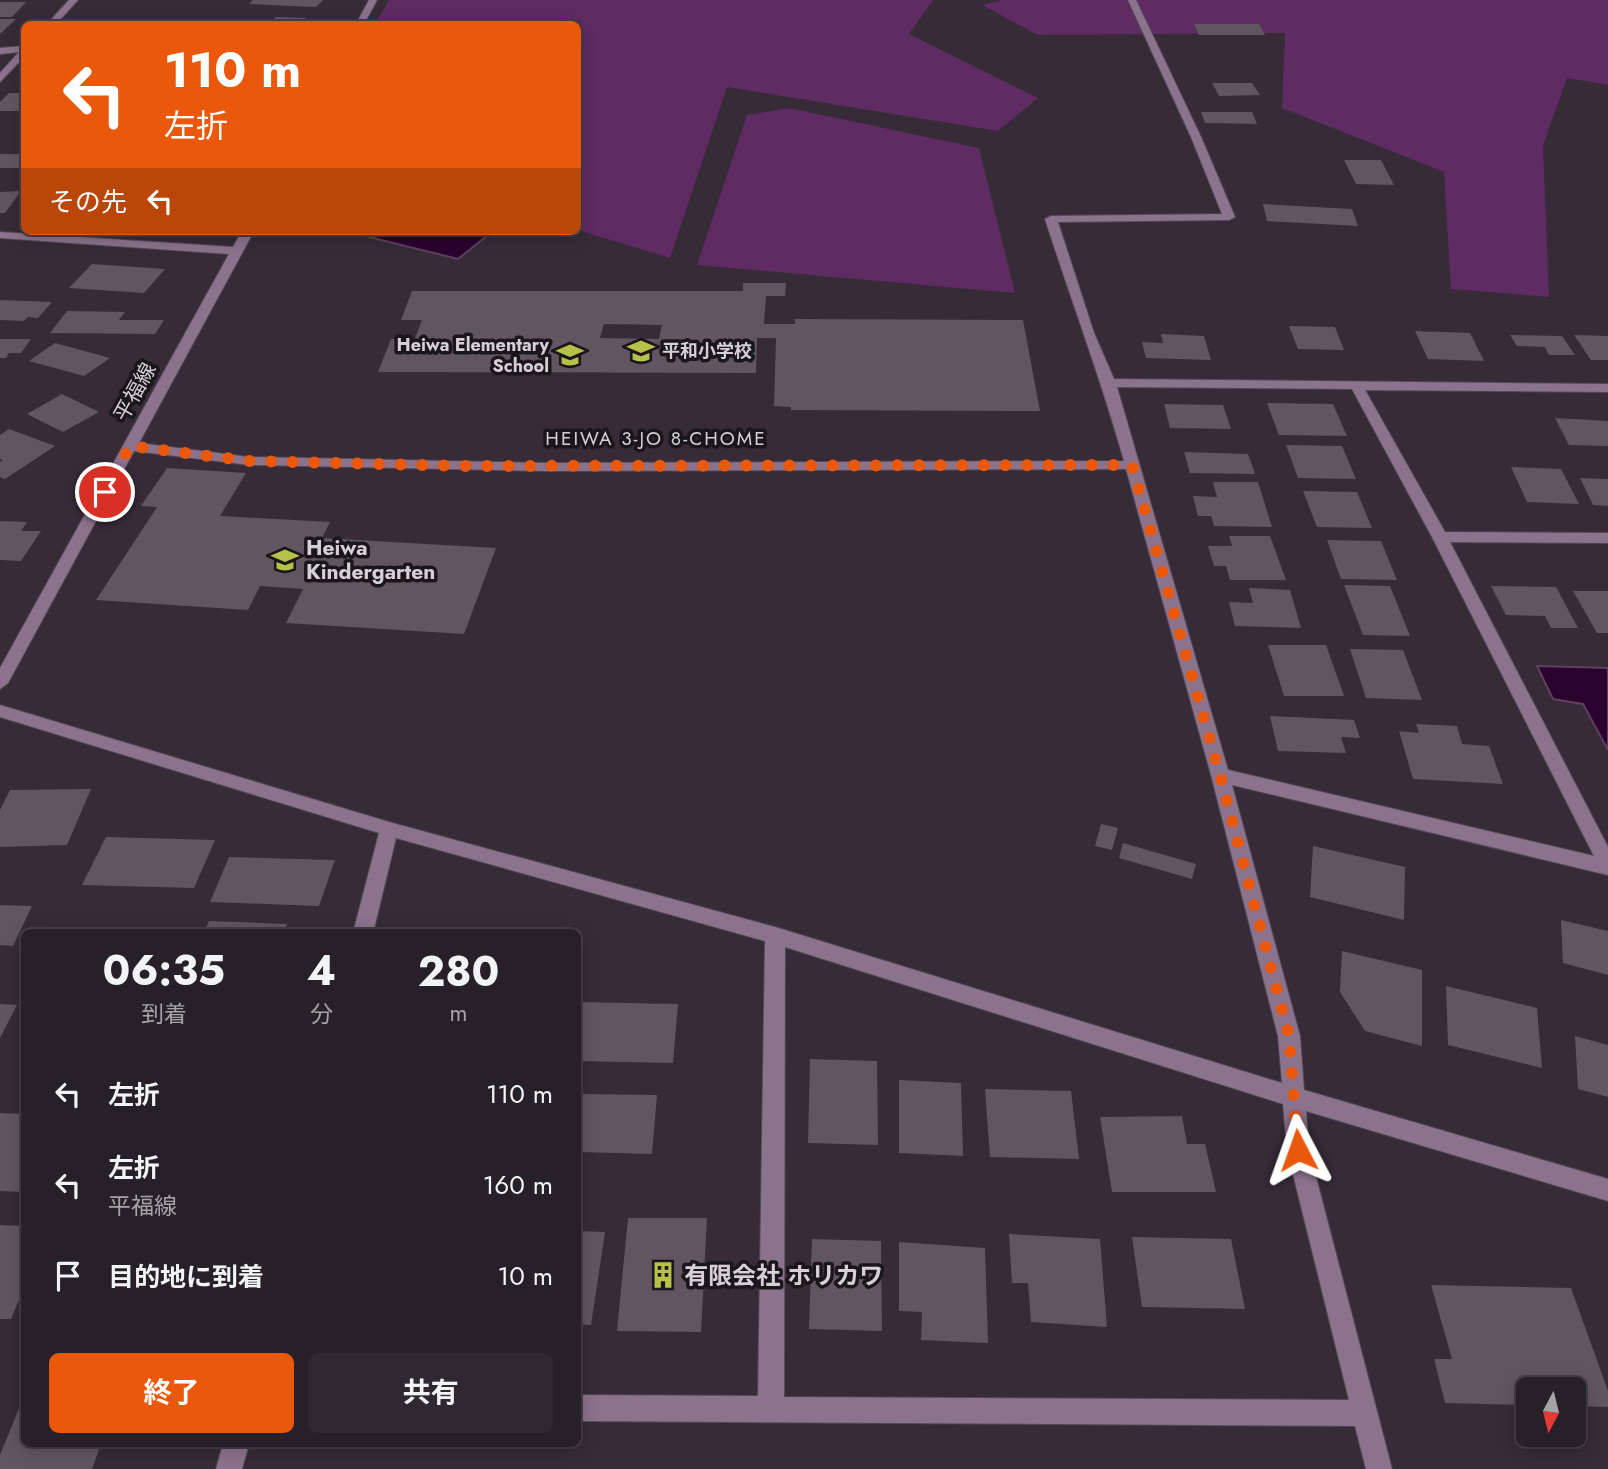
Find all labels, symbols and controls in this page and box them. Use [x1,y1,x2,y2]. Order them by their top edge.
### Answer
text: 110 m [164,35,301,105]
icon: left [49,49,140,140]
text: 左折 [164,103,228,149]
icon: left [141,182,179,220]
text: その先 [49,183,127,221]
place label: Heiwa Elementary School [397,332,550,379]
school or university icon: 平和小学校 [626,336,656,366]
place label: 平和小学校 [662,338,752,364]
school or university icon: Heiwa Elementary School [555,340,585,370]
street label: 平福線 [107,357,163,427]
district label: HEIWA 3-JO 8-CHOME [545,425,767,452]
pin [75,462,135,522]
icon: arrive [86,473,124,511]
place label: Heiwa Kindergarten [306,533,435,587]
school or university icon: Heiwa Kindergarten [270,545,300,575]
text: 06:35 [103,940,225,1001]
text: 4 [307,940,336,1001]
text: 280 [418,941,499,1002]
text: m [450,996,468,1030]
text: 到着 [141,997,187,1031]
text: 分 [310,997,333,1031]
icon: left [49,1075,87,1113]
text: 110 m [486,1075,553,1113]
text: 左折 [108,1076,160,1114]
position arrow [1261,1113,1335,1187]
text: 左折 [108,1149,160,1187]
icon: left [49,1166,87,1204]
text: 160 m [483,1166,553,1204]
text: 平福線 [108,1189,177,1223]
icon: arrive [49,1257,87,1295]
text: 10 m [498,1257,553,1295]
text: 目的地に到着 [108,1258,264,1296]
place label: 有限会社 ホリカワ [684,1258,883,1293]
building icon: 有限会社 ホリカワ [648,1260,678,1290]
button: 終了 [49,1353,294,1433]
button: 共有 [308,1353,553,1433]
north arrow [1516,1377,1586,1447]
map controls [1516,1377,1586,1447]

